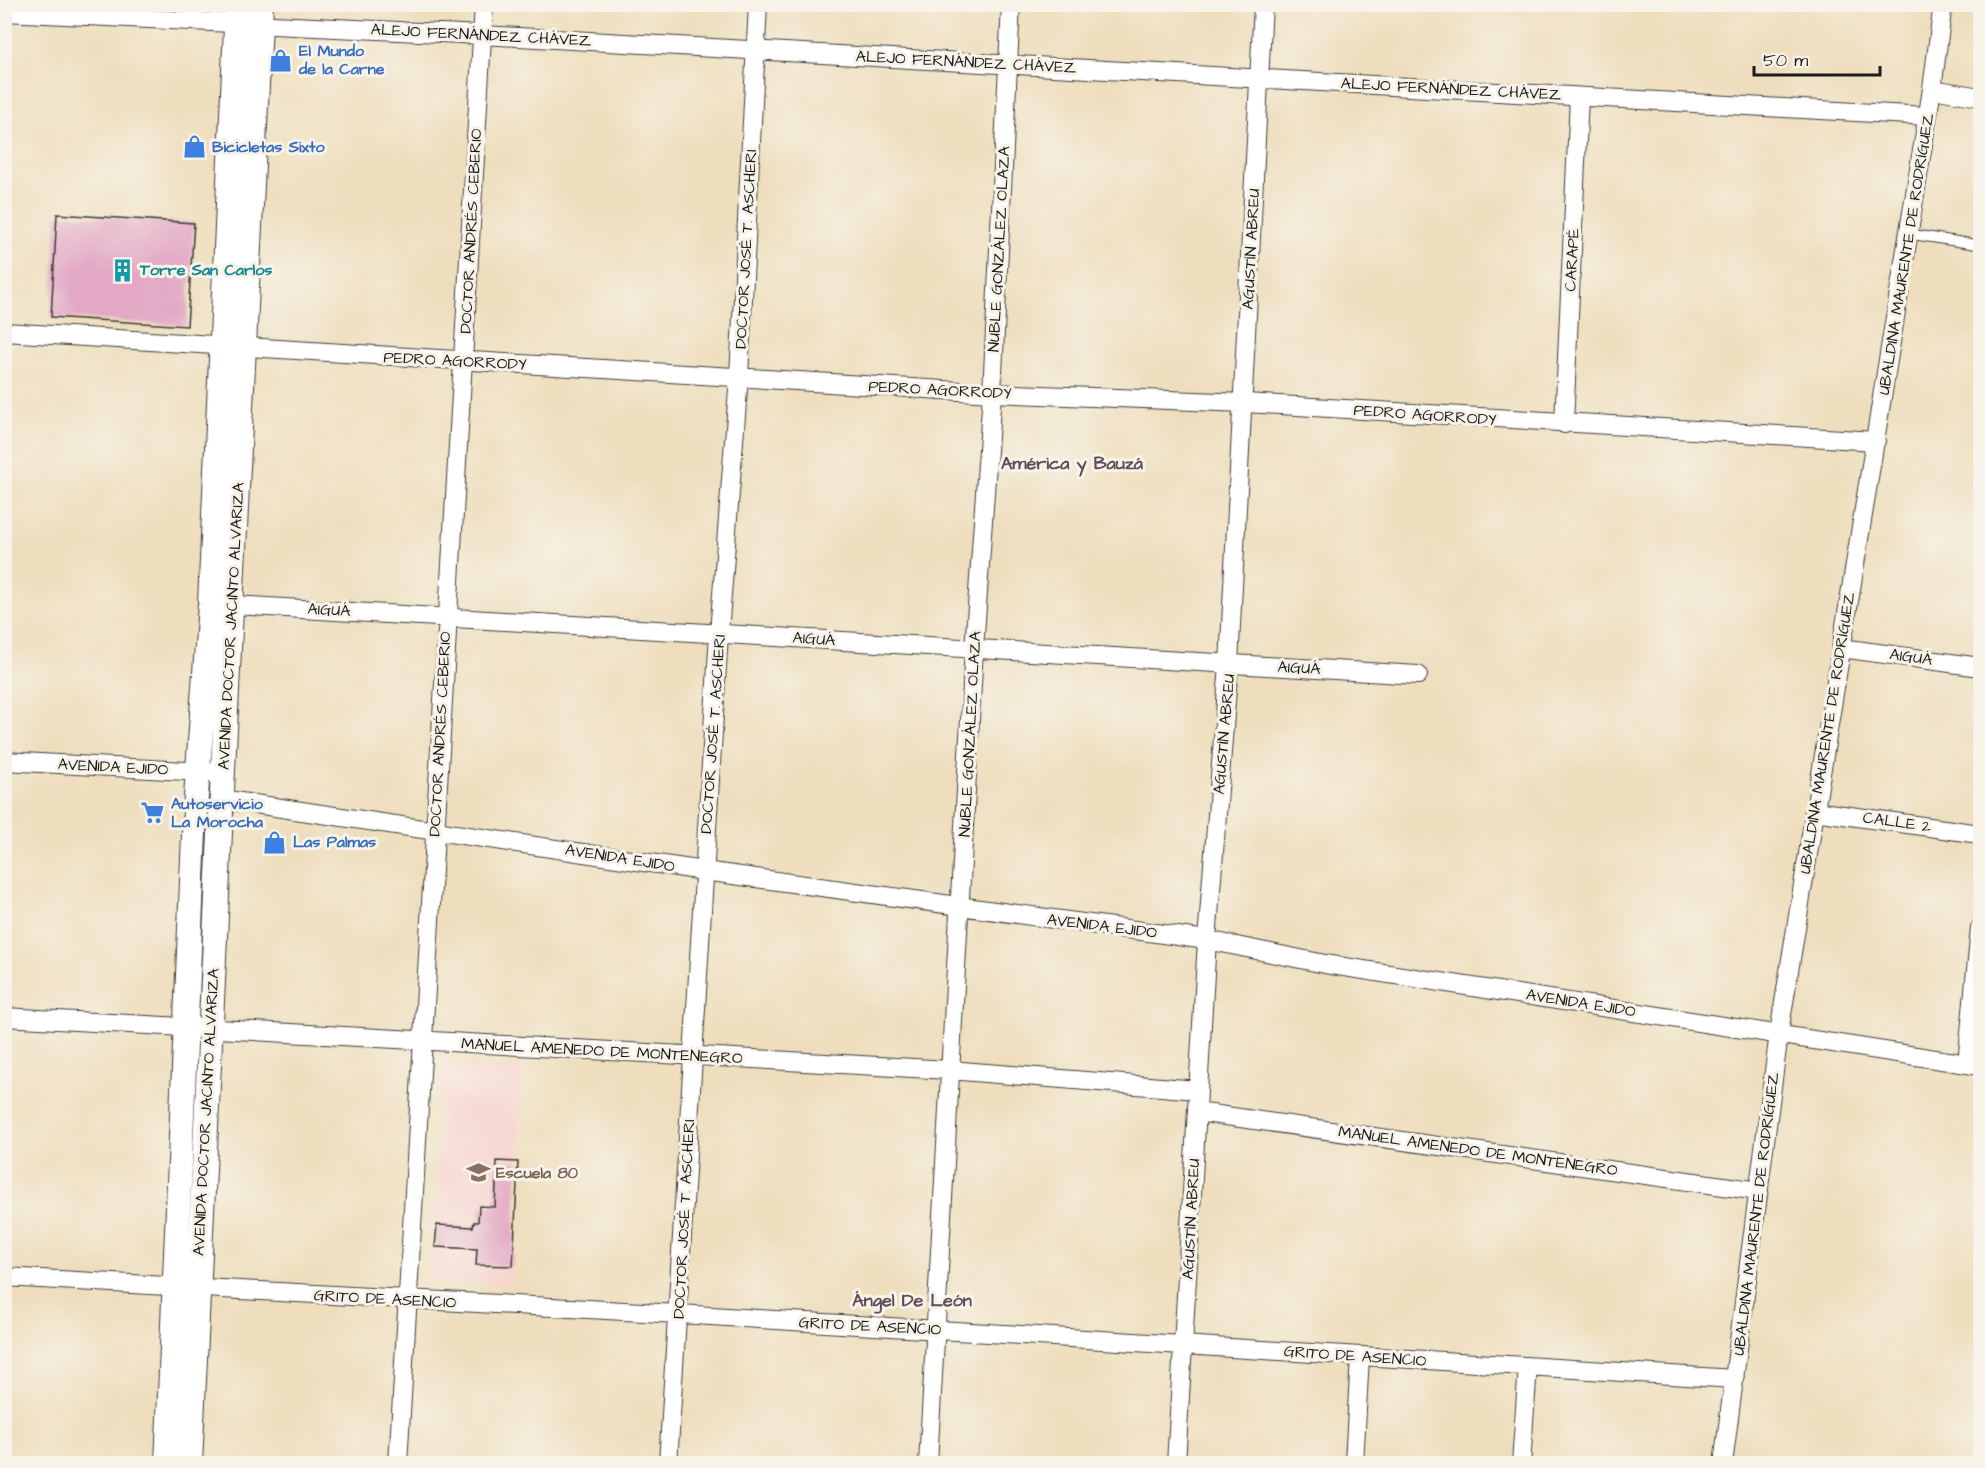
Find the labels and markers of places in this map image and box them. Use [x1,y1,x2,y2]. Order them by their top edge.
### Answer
place label: El Mundo de la Carne [298,40,385,80]
shop icon: El Mundo de la Carne [268,47,294,73]
shop icon: Bicicletas Sixto [181,134,207,160]
place label: Bicicletas Sixto [212,136,325,158]
building icon: Torre San Carlos [109,257,135,283]
place label: Torre San Carlos [139,259,272,281]
place label: Autoservicio La Morocha [171,793,264,833]
supermarket icon: Autoservicio La Morocha [140,800,166,826]
shop icon: Las Palmas [262,829,288,855]
place label: Las Palmas [293,831,376,853]
school or university icon: Escuela 80 [465,1160,491,1186]
place label: Escuela 80 [496,1162,578,1184]

